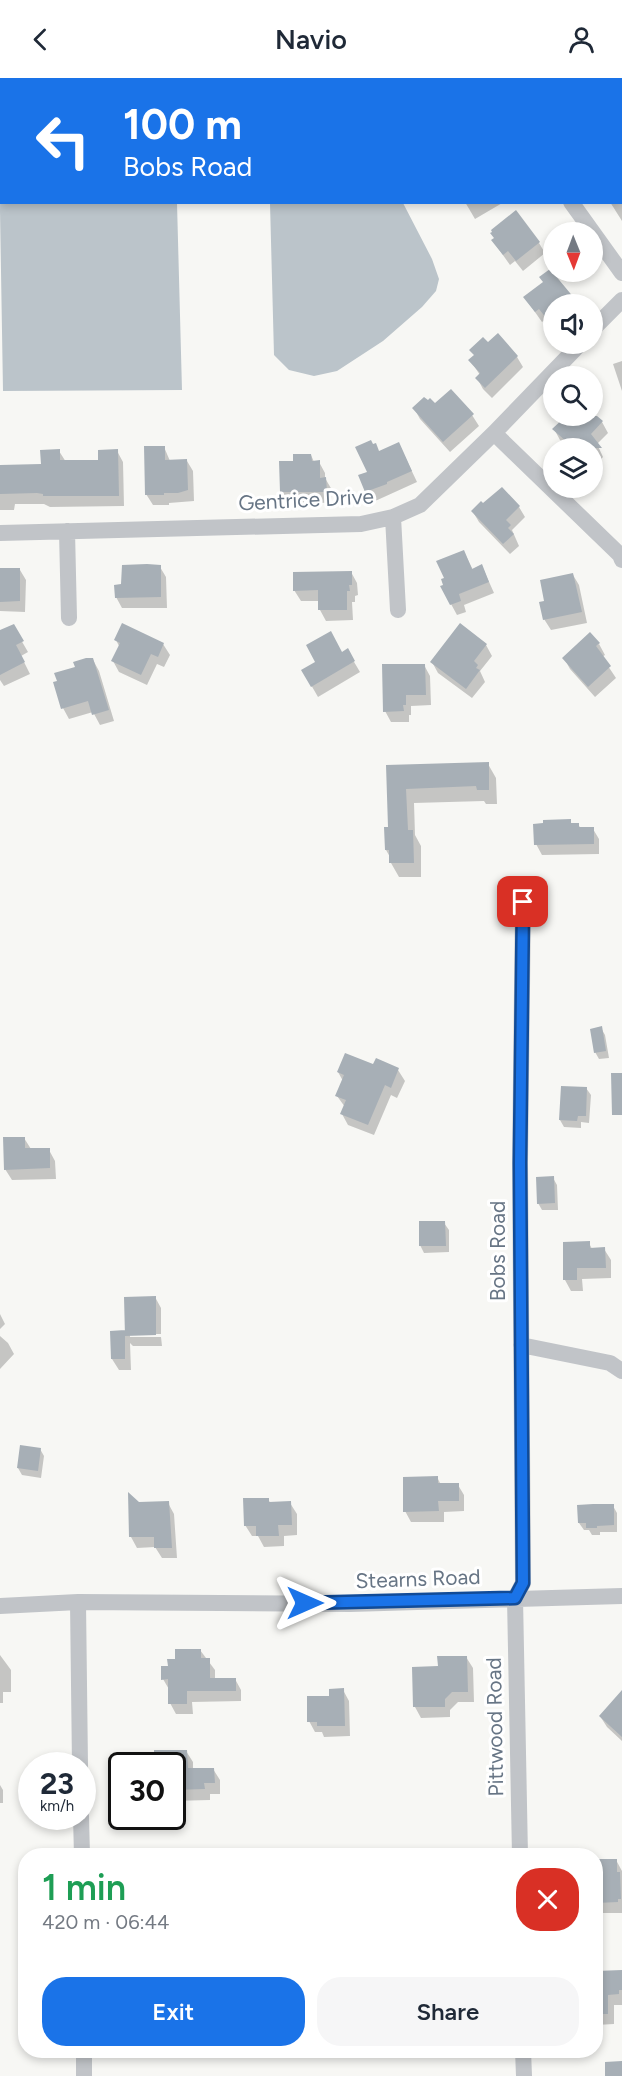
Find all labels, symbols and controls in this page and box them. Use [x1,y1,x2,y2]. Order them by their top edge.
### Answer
icon: back [24,23,57,56]
text: Navio [275,23,347,56]
icon: person [565,23,598,56]
text: 100 m [123,99,242,150]
icon: left [24,102,102,180]
text: Bobs Road [123,150,252,183]
north arrow [543,222,603,282]
map controls [543,222,603,498]
button: sound [543,294,603,354]
button: search [543,366,603,426]
button: layers [543,438,603,498]
street label: Gentrice Drive [238,483,374,516]
pin [497,876,548,927]
icon: arrive [506,885,539,918]
street label: Bobs Road [485,1201,510,1301]
street label: Stearns Road [355,1564,481,1593]
position arrow [273,1571,337,1635]
street label: Pittwood Road [481,1657,508,1797]
speed limit sign: 30 [108,1752,186,1830]
text: 23 [40,1765,74,1802]
text: km/h [40,1797,74,1815]
text: 1 min [42,1866,126,1909]
button: close [516,1868,579,1931]
text: 420 m · 06:44 [42,1910,169,1934]
button: Exit [42,1977,305,2046]
button: Share [317,1977,579,2046]

